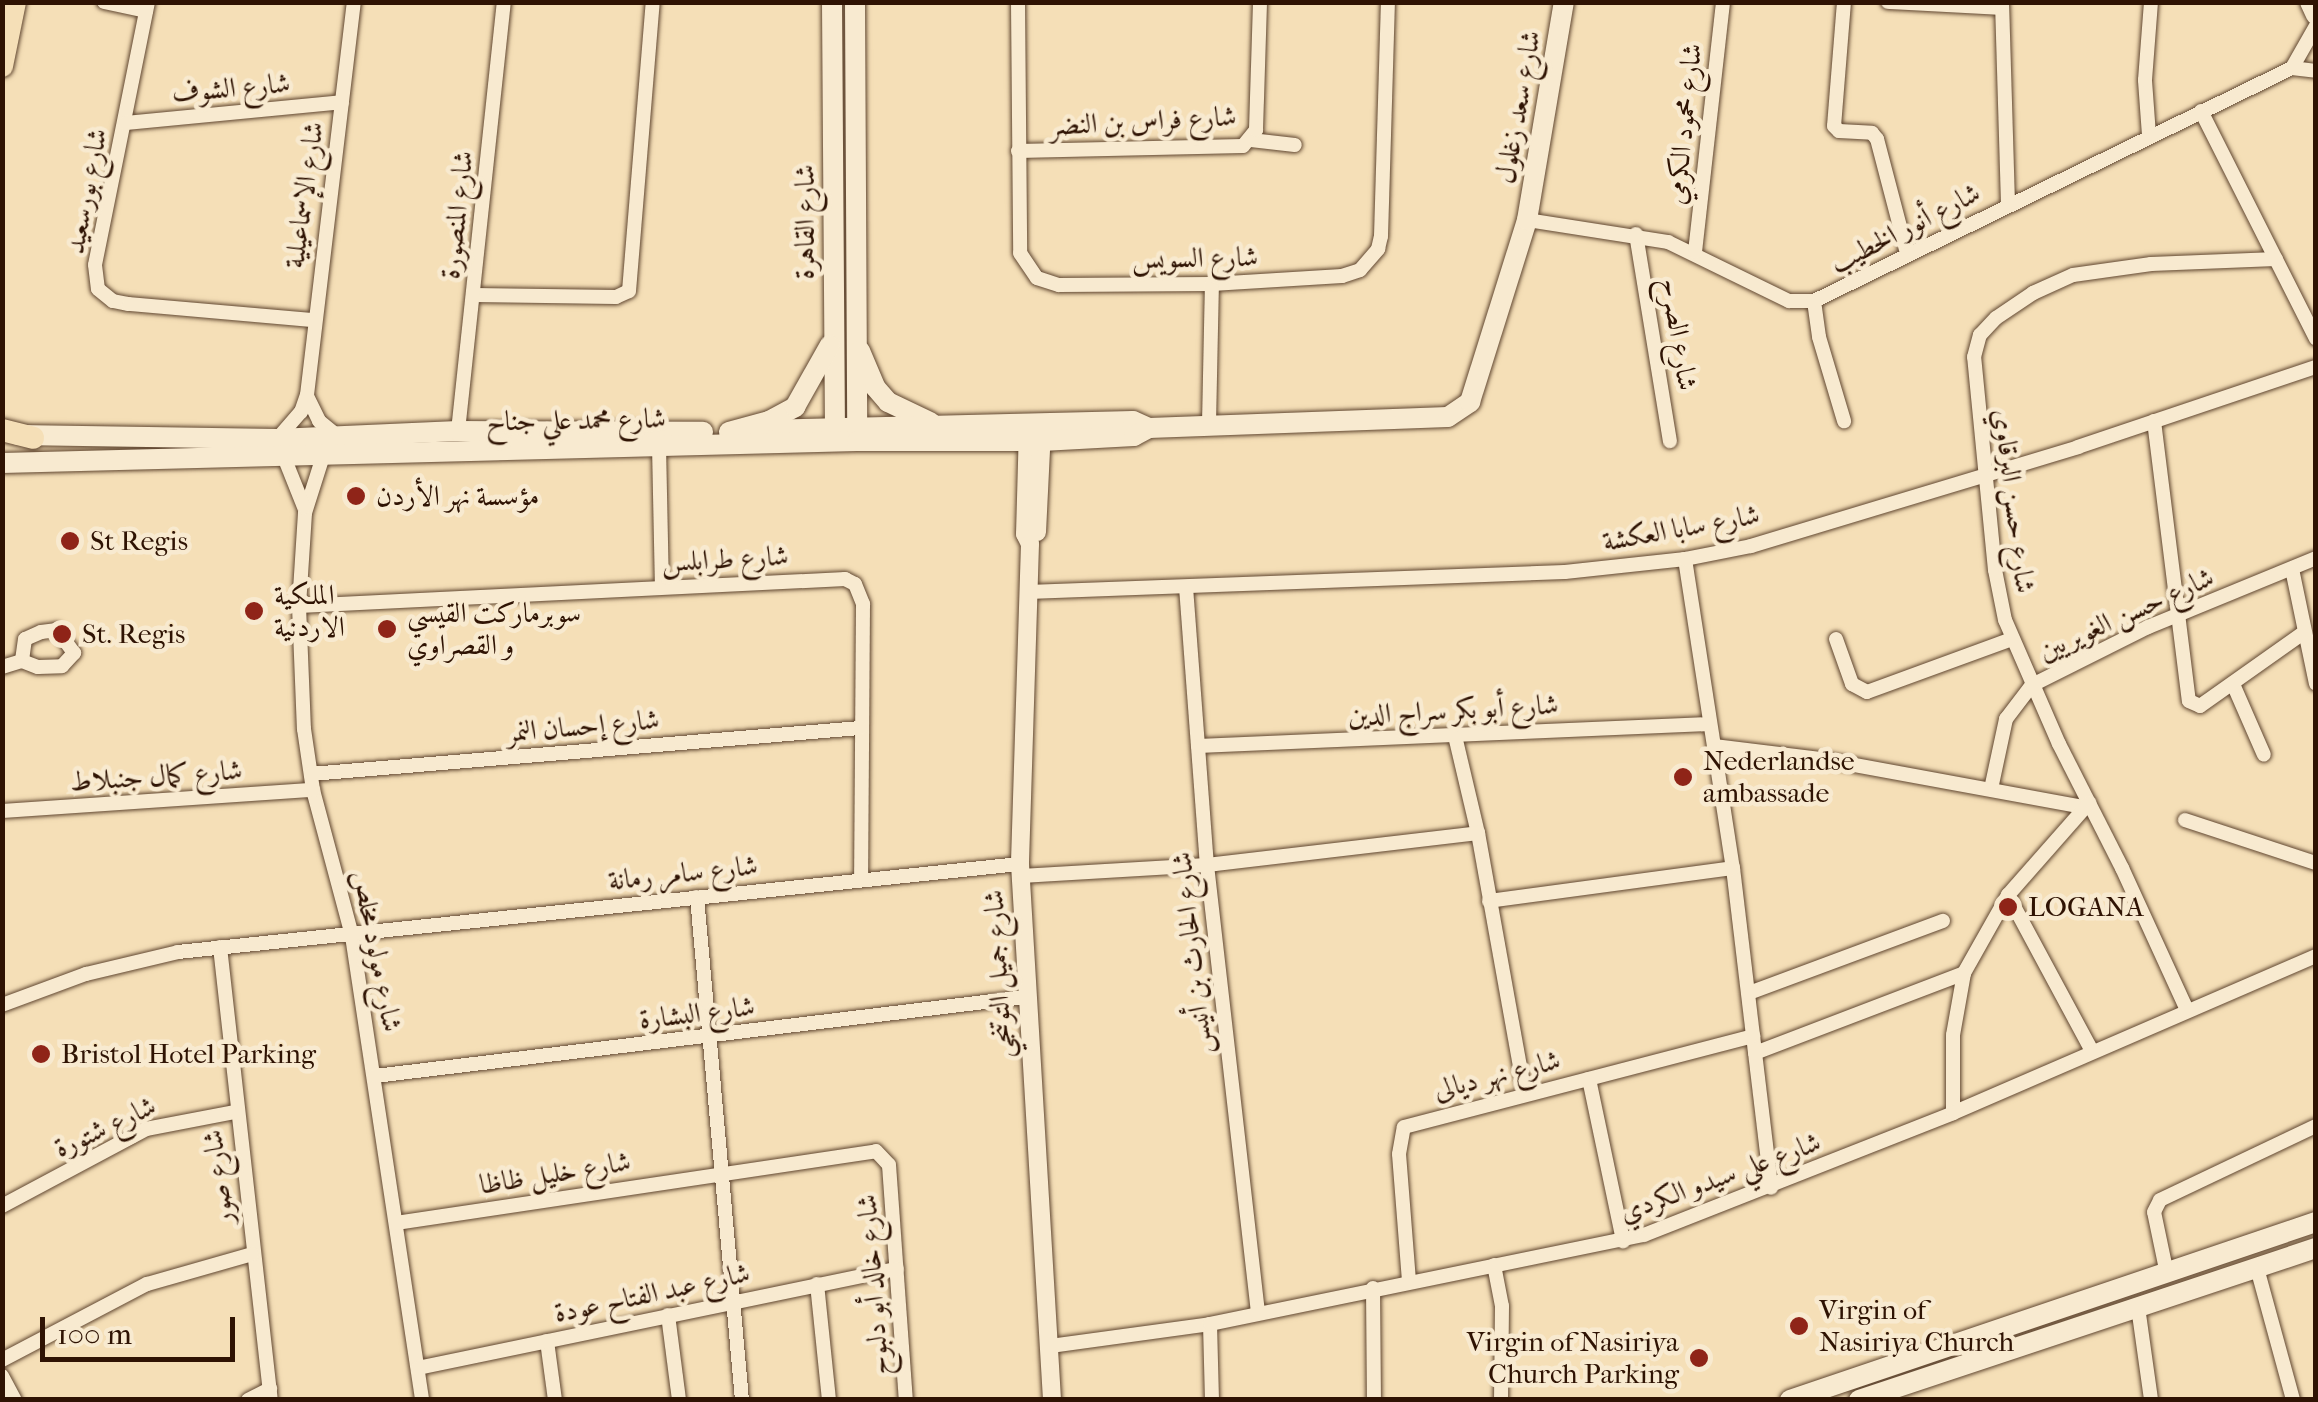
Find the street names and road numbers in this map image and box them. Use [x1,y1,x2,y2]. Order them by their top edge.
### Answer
street label: شارع سعد زغلول [1488,28,1548,186]
street label: شارع محمود الكرمي [1659,42,1709,206]
street label: شارع الشوف [170,66,292,110]
street label: شارع فراس بن النضر [1049,99,1237,143]
street label: شارع الإسماعيلية [277,119,331,271]
street label: شارع بورسعيد [57,125,115,257]
street label: شارع المنصورة [434,149,480,281]
street label: شارع القاهرة [788,164,822,280]
street label: شارع أنور الخطيب [1824,176,1986,280]
street label: شارع السويس [1131,240,1259,276]
street label: شارع الصرح [1654,275,1704,393]
street label: شارع محمد علي جناح [486,402,666,438]
street label: شارع حسن البرقاوي [1986,407,2042,595]
street label: شارع سابا العكشة [1600,498,1762,558]
street label: شارع طرابلس [661,539,789,579]
street label: شارع حسن الغويريين [2033,560,2219,668]
street label: شارع أبو بكر سراج الدين [1347,688,1559,732]
street label: شارع إحسان النمر [505,703,661,749]
street label: شارع كمال جنبلاط [68,753,244,799]
street label: شارع سامر رمانة [607,848,759,898]
street label: شارع الحارث بن أنيس [1165,850,1219,1056]
street label: شارع مولود مخلص [345,867,409,1035]
street label: شارع جميل التوتنجي [977,889,1019,1059]
street label: شارع البشارة [637,989,757,1037]
street label: شارع نهر ديالى [1430,1043,1564,1107]
street label: شارع شتورة [49,1089,161,1165]
street label: شارع علي سيدو الكردي [1615,1125,1825,1229]
street label: شارع صور [196,1128,240,1226]
street label: شارع خليل ظاظا [477,1144,633,1202]
street label: شارع خالد أبو دلبوح [850,1193,896,1377]
street label: شارع عبد الفتاح عودة [551,1256,753,1330]

